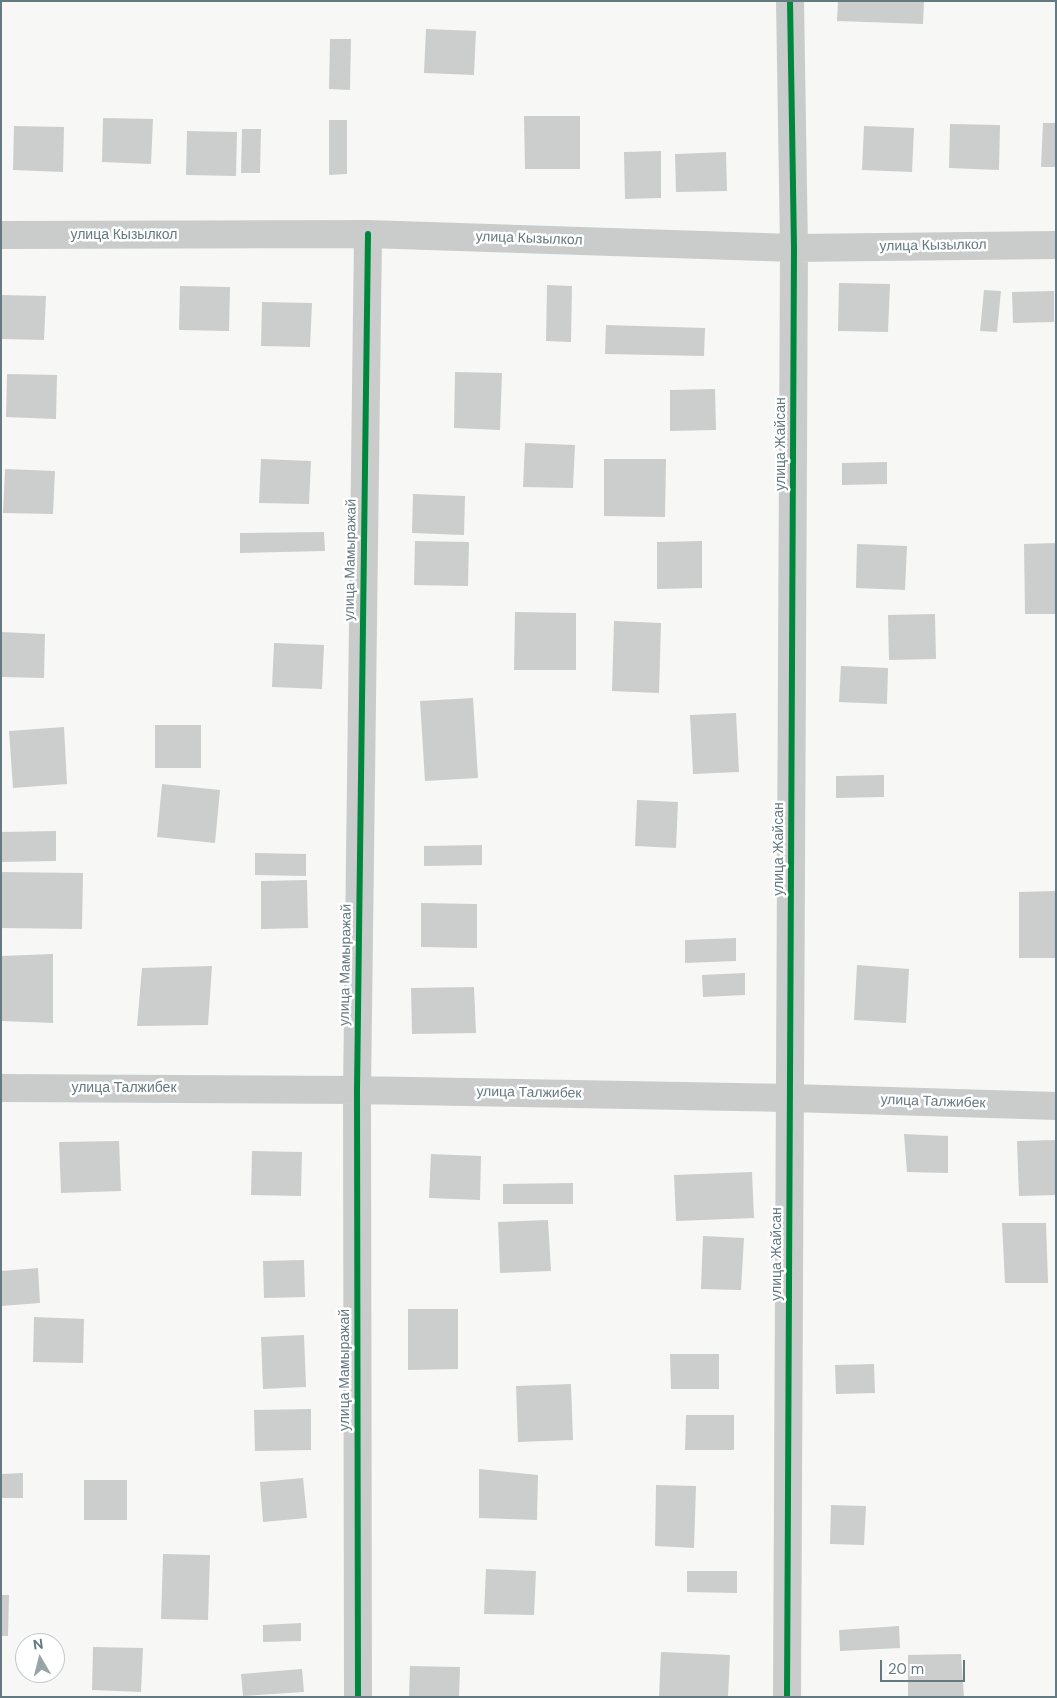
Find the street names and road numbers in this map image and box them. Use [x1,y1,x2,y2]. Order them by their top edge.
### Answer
street label: улица Кызылкол [70,227,178,243]
street label: улица Кызылкол [475,229,583,249]
street label: улица Кызылкол [879,237,987,255]
street label: улица Жайсан [773,397,789,491]
street label: улица Мамыражай [342,499,360,621]
street label: улица Жайсан [771,802,787,896]
street label: улица Мамыражай [337,904,355,1026]
street label: улица Талжибек [71,1080,177,1096]
street label: улица Талжибек [476,1084,582,1102]
street label: улица Талжибек [880,1092,986,1112]
street label: улица Жайсан [769,1207,785,1301]
street label: улица Мамыражай [337,1309,353,1431]

